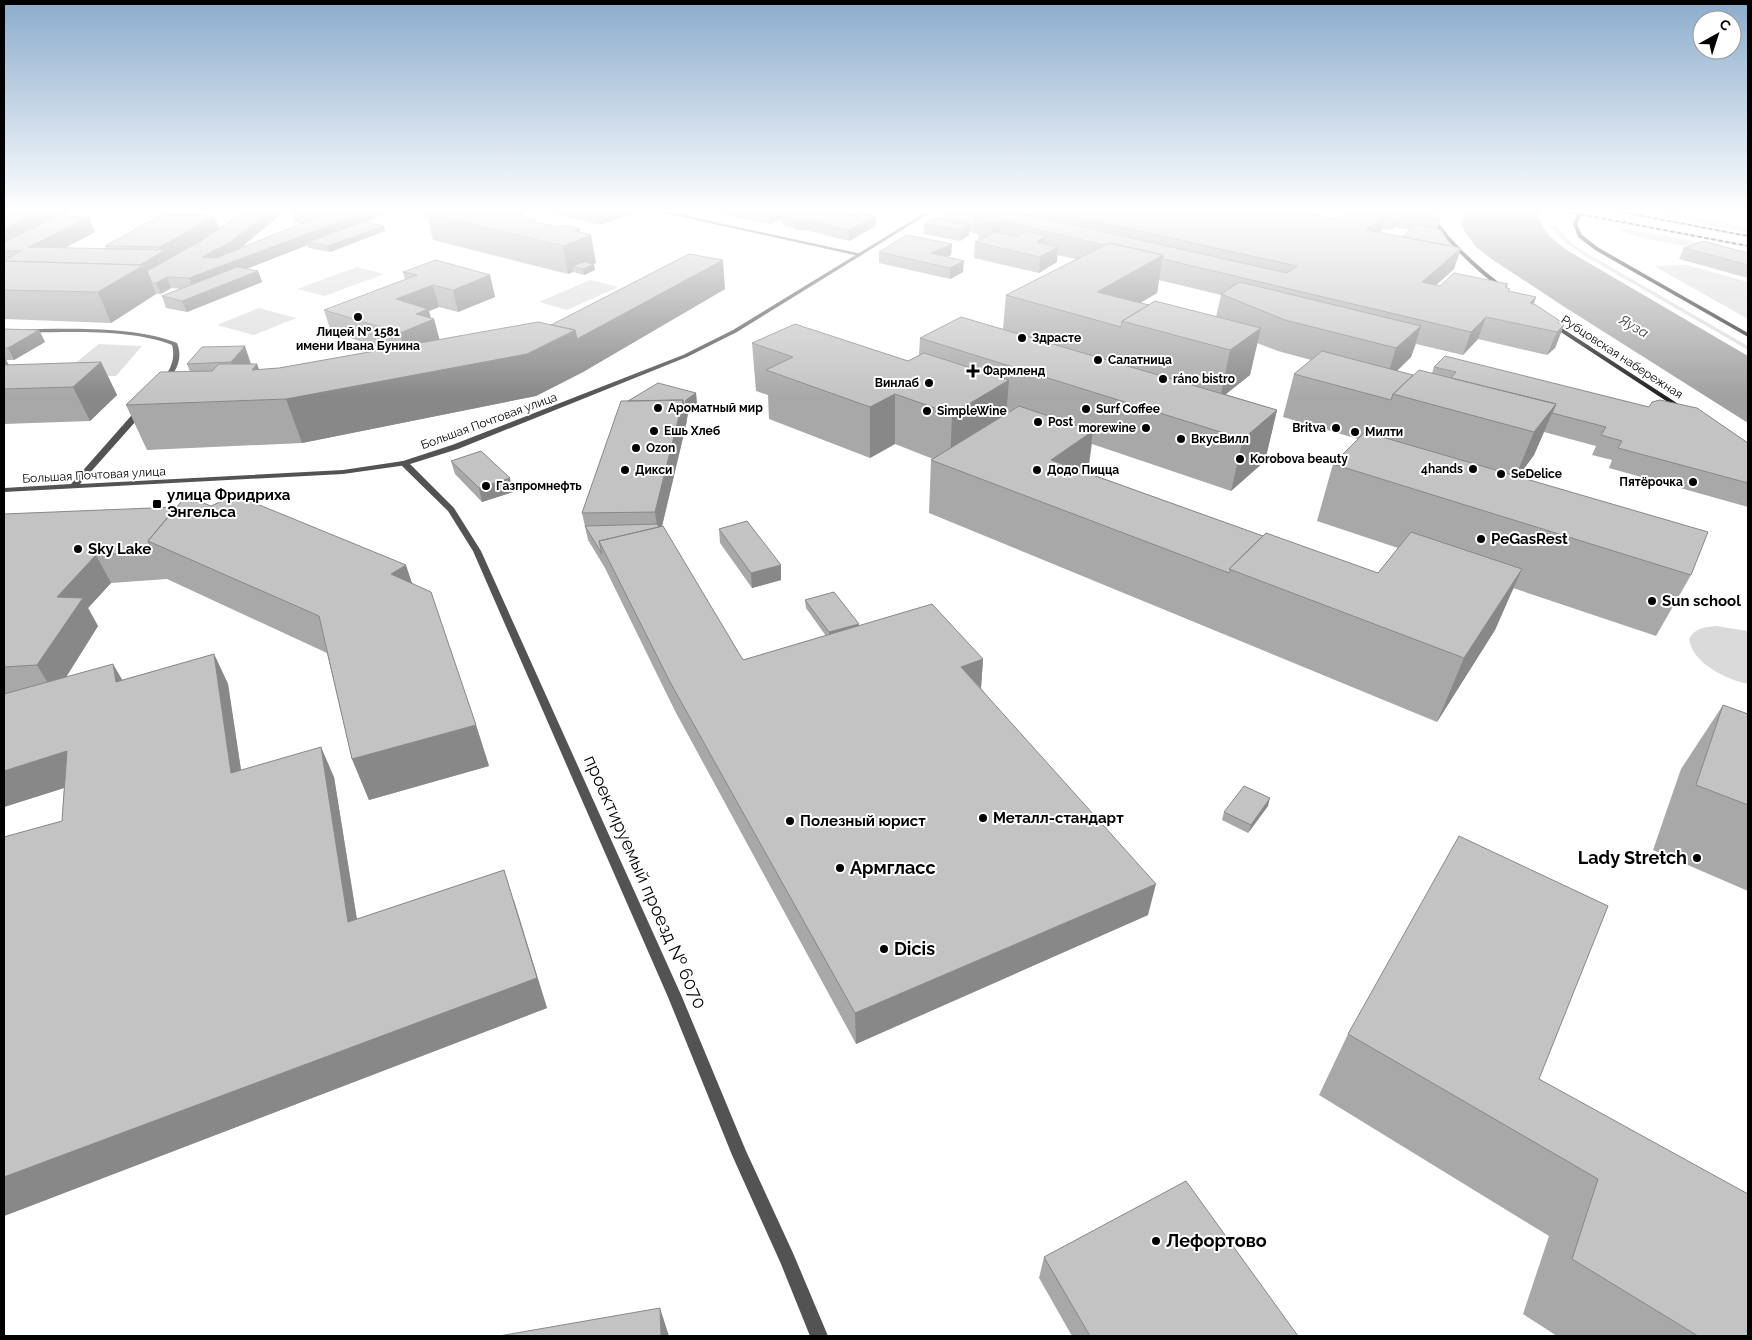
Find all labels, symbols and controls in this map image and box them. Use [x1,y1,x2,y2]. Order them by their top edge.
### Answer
north arrow [1692,10,1742,60]
text: С [1716,16,1734,34]
marker: Лицей № 1581 имени Ивана Бунина [352,311,364,323]
water label: Яуза [1617,311,1651,341]
street label: Рубцовская набережная [1559,312,1685,402]
place label: Лицей № 1581 имени Ивана Бунина [296,325,420,353]
place label: Здрасте [1032,331,1081,345]
marker: Здрасте [1016,332,1028,344]
place label: Салатница [1108,353,1172,367]
marker: Салатница [1092,354,1104,366]
place label: Фармленд [983,364,1046,378]
marker: Фармленд [967,365,979,377]
place label: ráno bistro [1173,372,1235,386]
marker: ráno bistro [1157,373,1169,385]
place label: Винлаб [875,376,920,390]
marker: Винлаб [923,377,935,389]
street label: Большая Почтовая улица [419,390,559,452]
place label: Ароматный мир [668,401,763,415]
marker: Ароматный мир [652,402,664,414]
place label: Surf Coffee [1096,402,1160,416]
marker: Surf Coffee [1080,403,1092,415]
place label: SimpleWine [937,404,1007,418]
marker: SimpleWine [921,405,933,417]
place label: Post [1048,415,1074,429]
marker: Post [1032,416,1044,428]
place label: morewine [1078,421,1136,435]
place label: Britva [1292,421,1326,435]
marker: morewine [1140,422,1152,434]
marker: Britva [1330,422,1342,434]
place label: Ешь Хлеб [664,424,721,438]
marker: Ешь Хлеб [648,425,660,437]
place label: Милти [1365,425,1403,439]
marker: Милти [1349,426,1361,438]
place label: ВкусВилл [1191,432,1249,446]
marker: ВкусВилл [1175,433,1187,445]
place label: Ozon [646,441,675,455]
marker: Ozon [630,442,642,454]
place label: Korobova beauty [1250,452,1348,466]
marker: Korobova beauty [1234,453,1246,465]
place label: 4hands [1421,462,1463,476]
place label: Дикси [635,463,672,477]
place label: Додо Пицца [1047,463,1119,477]
marker: 4hands [1467,463,1479,475]
street label: Большая Почтовая улица [22,464,166,486]
marker: Дикси [619,464,631,476]
marker: Додо Пицца [1031,464,1043,476]
place label: SeDelice [1511,467,1562,481]
marker: SeDelice [1495,468,1507,480]
place label: Пятёрочка [1619,475,1683,489]
marker: Пятёрочка [1687,476,1699,488]
place label: Газпромнефть [496,479,582,493]
marker: Газпромнефть [480,480,492,492]
place label: улица Фридриха Энгельса [167,486,291,521]
marker: улица Фридриха Энгельса [151,498,163,510]
place label: PeGasRest [1491,530,1568,548]
marker: PeGasRest [1475,533,1487,545]
place label: Sky Lake [88,540,151,558]
marker: Sky Lake [72,543,84,555]
place label: Sun school [1662,592,1741,610]
marker: Sun school [1646,595,1658,607]
street label: проектируемый проезд № 6070 [580,752,711,1012]
place label: Металл-стандарт [993,809,1124,827]
place label: Полезный юрист [800,812,926,830]
marker: Металл-стандарт [977,812,989,824]
marker: Полезный юрист [784,815,796,827]
place label: Lady Stretch [1578,847,1687,868]
marker: Lady Stretch [1691,852,1703,864]
place label: Армгласс [850,857,936,878]
marker: Армгласс [834,862,846,874]
place label: Dicis [894,938,935,959]
marker: Dicis [878,943,890,955]
place label: Лефортово [1166,1230,1267,1251]
marker: Лефортово [1150,1235,1162,1247]

